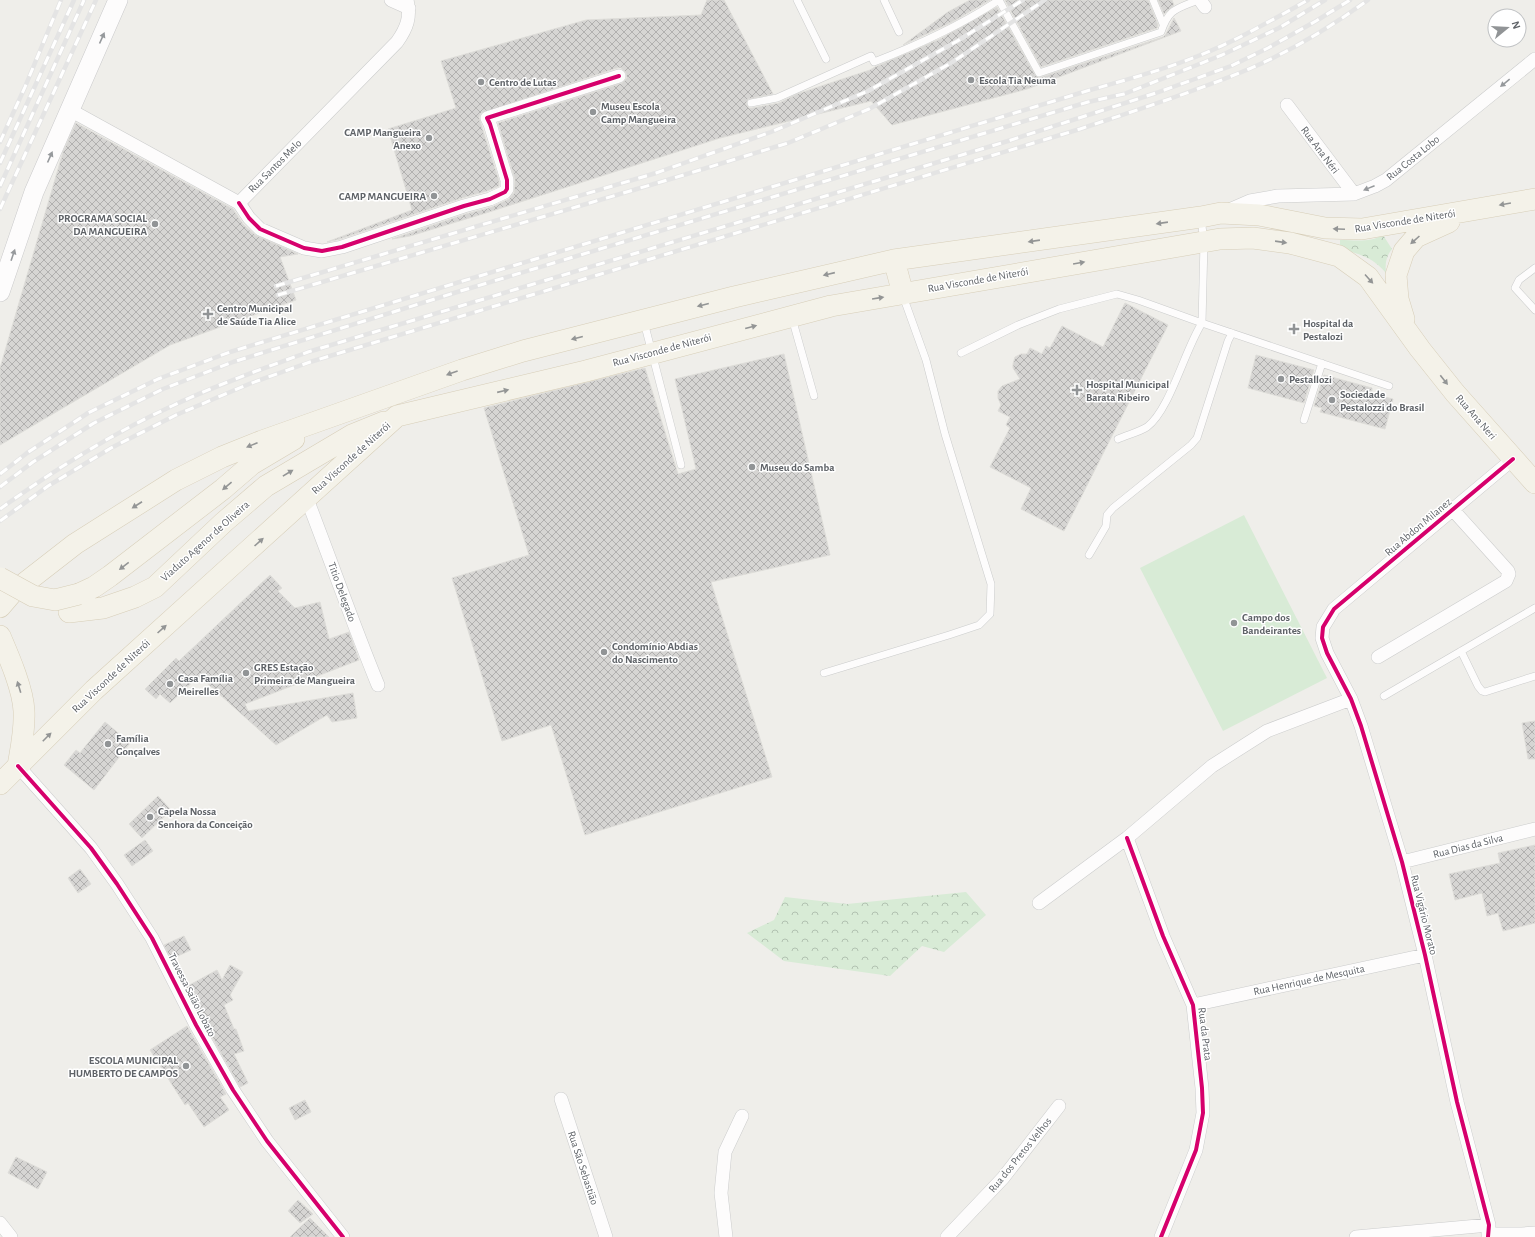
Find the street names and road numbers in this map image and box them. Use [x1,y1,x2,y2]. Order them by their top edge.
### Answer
street label: Rua Ana Néri [1299,124,1341,176]
street label: Rua Costa Lobo [1384,133,1442,183]
street label: Rua Santos Melo [246,137,304,195]
street label: Rua Visconde de Niterói [1354,208,1456,234]
street label: Rua Visconde de Niterói [927,266,1029,294]
street label: Rua Visconde de Niterói [611,331,713,369]
street label: Rua Ana Neri [1454,392,1498,442]
street label: Rua Visconde de Niterói [309,420,393,496]
street label: Rua Abdon Milanez [1383,496,1454,558]
street label: Viaduto Agenor de Oliveira [159,499,251,583]
street label: Titio Delegado [326,561,358,623]
street label: Rua Visconde de Niterói [70,637,152,715]
street label: Rua Dias da Silva [1432,832,1504,860]
street label: Rua Vigário Morato [1409,874,1439,956]
street label: Travessa Saião Lobato [166,952,218,1038]
street label: Rua Henrique de Mesquita [1252,963,1366,997]
street label: Rua da Prata [1196,1007,1214,1061]
street label: Rua dos Pretos Velhos [986,1115,1054,1195]
street label: Rua São Sebastião [566,1130,600,1206]

